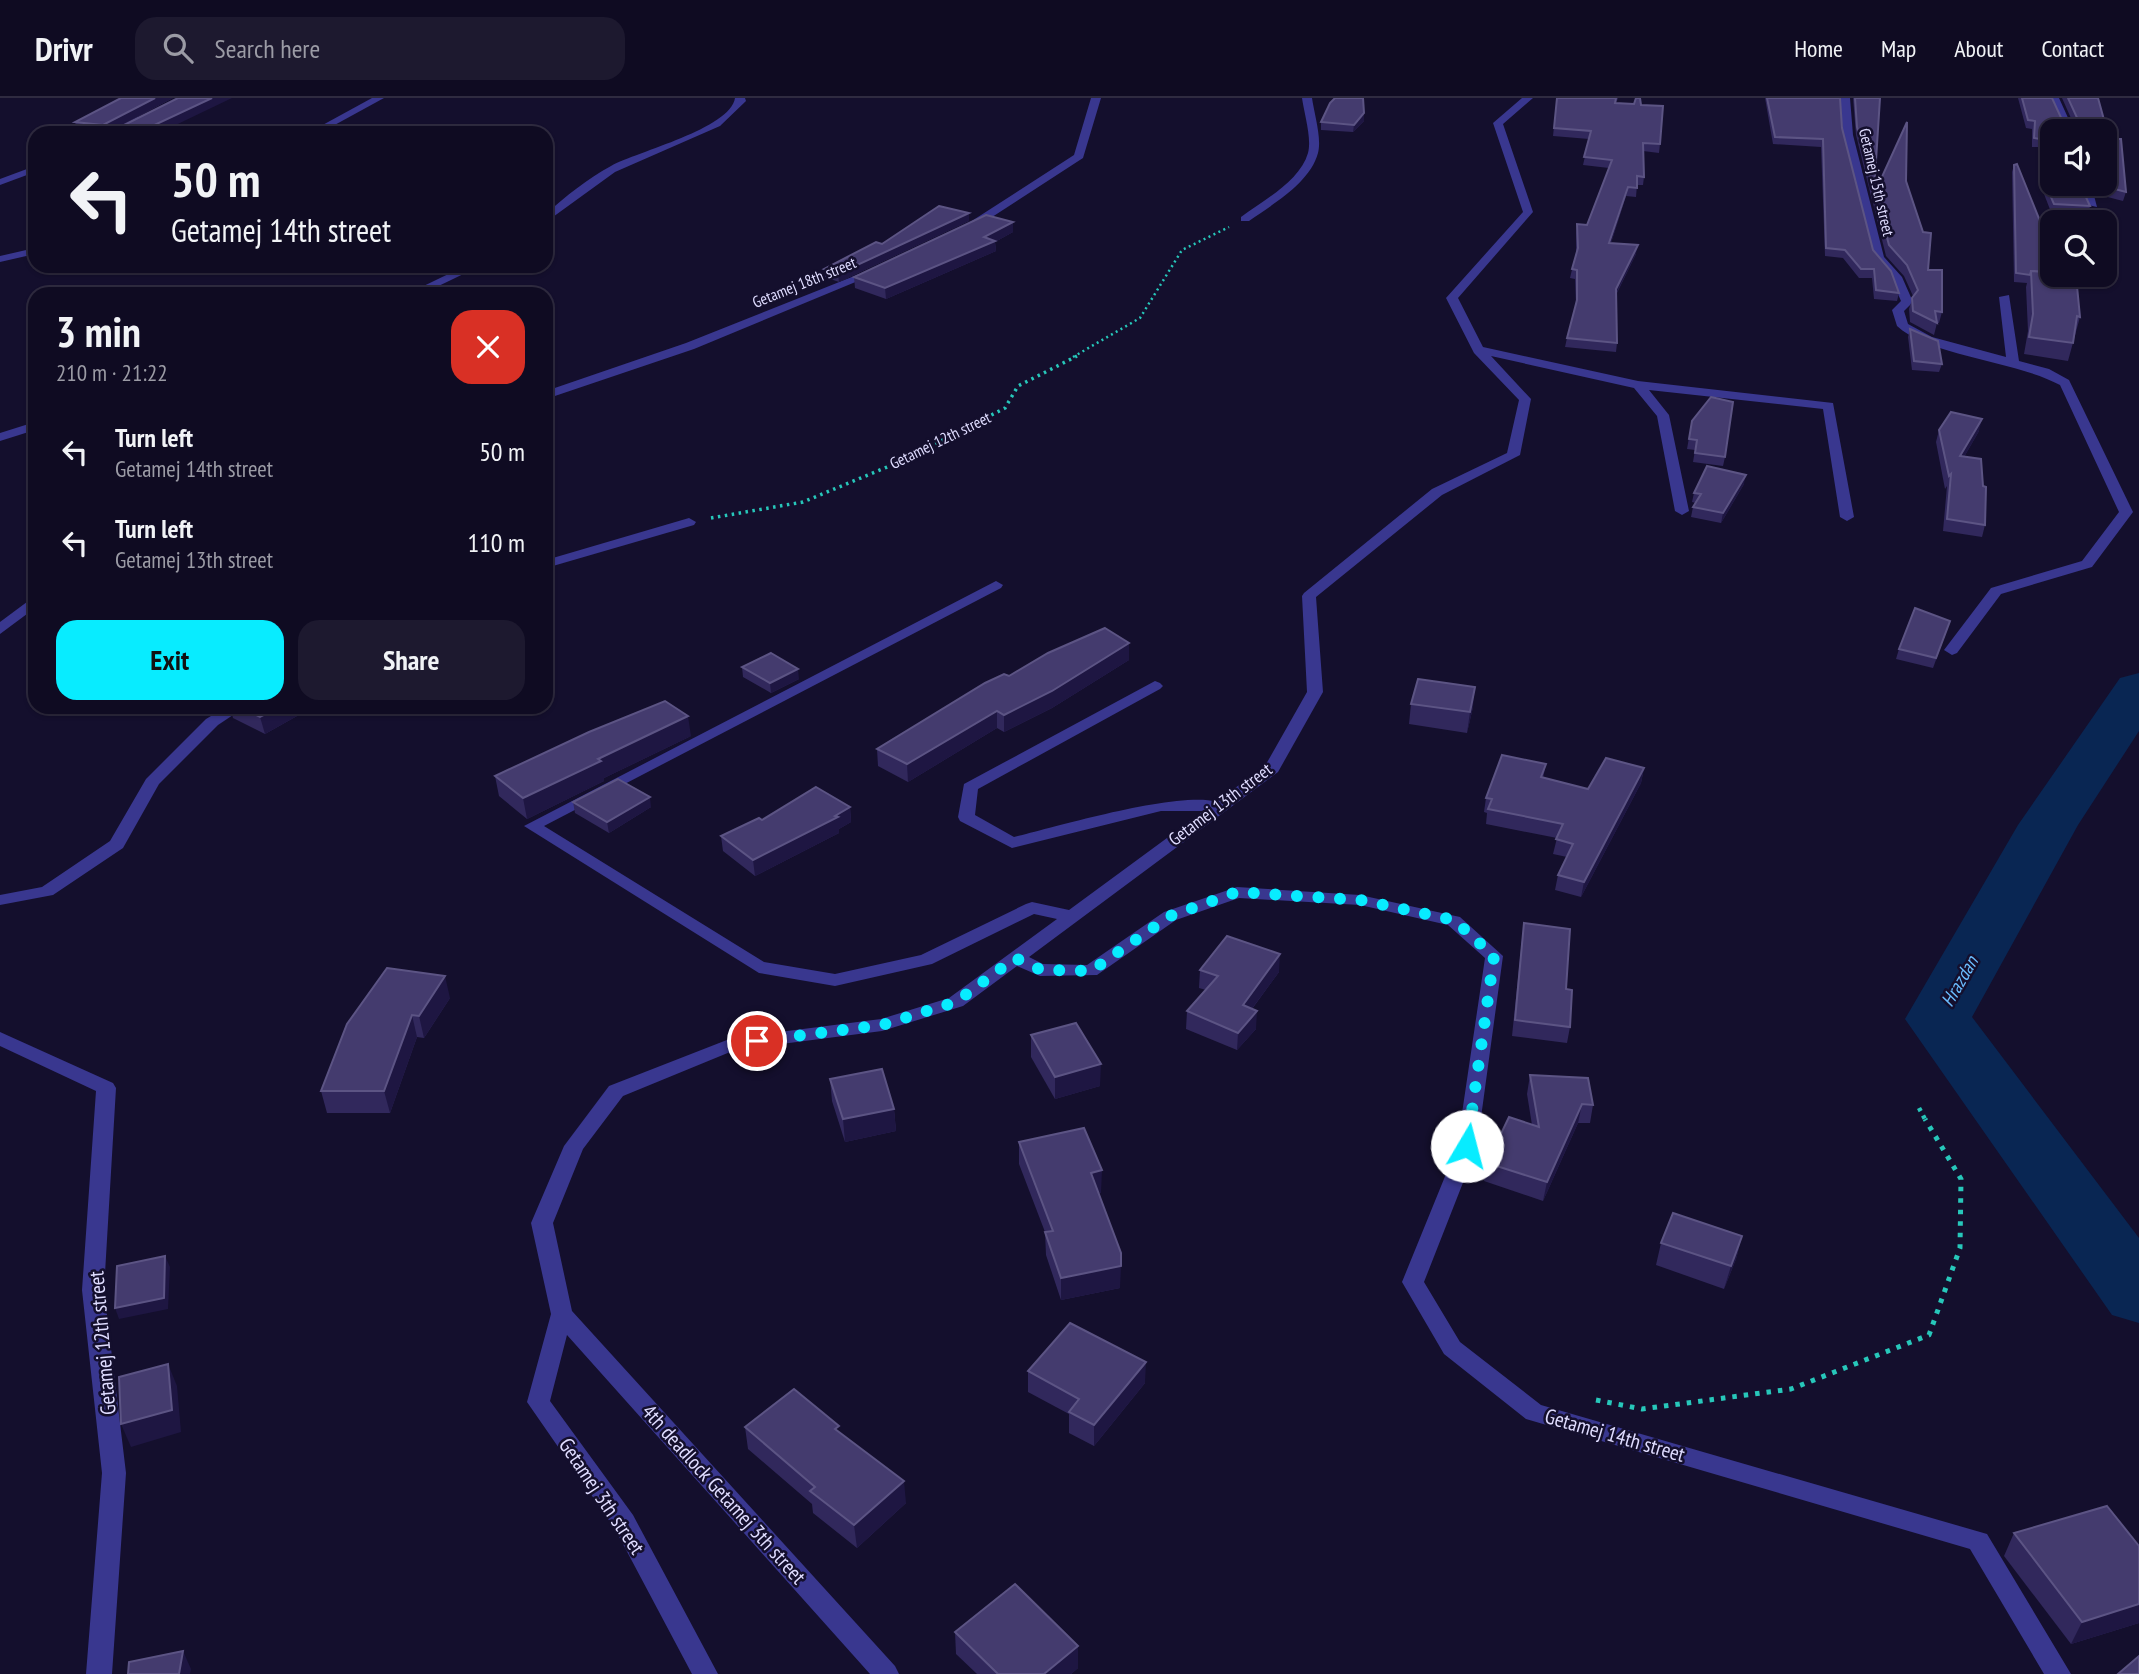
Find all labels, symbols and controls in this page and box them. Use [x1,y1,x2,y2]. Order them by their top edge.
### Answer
search box [135,17,625,80]
text: Drivr [35,27,93,70]
icon: search [159,29,197,67]
text: Search here [215,32,320,65]
text: Home [1794,33,1843,64]
text: Map [1881,33,1916,64]
text: About [1954,33,2003,64]
text: Contact [2041,33,2104,64]
map controls [2040,119,2117,287]
button: sound [2040,119,2117,196]
street label: Getamej 15th street [1855,126,1899,238]
text: 50 m [171,147,260,211]
icon: left [56,154,147,245]
text: Getamej 14th street [171,209,391,251]
button: search [2040,210,2117,287]
street label: Getamej 18th street [749,252,859,312]
text: 3 min [56,304,141,359]
button: close [451,310,525,384]
text: 210 m · 21:22 [56,358,168,387]
street label: Getamej 12th street [886,407,994,473]
text: Turn left [115,421,193,454]
icon: left [56,433,94,471]
text: 50 m [479,435,525,468]
text: Getamej 14th street [115,454,273,483]
text: Turn left [115,512,193,545]
icon: left [56,524,94,562]
text: 110 m [467,526,525,559]
text: Getamej 13th street [115,545,273,574]
button: Exit [56,620,284,700]
button: Share [298,620,525,700]
street label: Getamej 13th street [1164,758,1276,850]
water label: Hrazdan [1935,950,1984,1010]
pin [727,1011,787,1071]
icon: arrive [738,1022,776,1060]
position arrow [1430,1109,1504,1183]
street label: Getamej 12th street [82,1270,122,1416]
street label: 4th deadlock Getamej 3th street [636,1399,812,1590]
street label: Getamej 14th street [1542,1402,1688,1468]
street label: Getamej 3th street [553,1432,651,1560]

